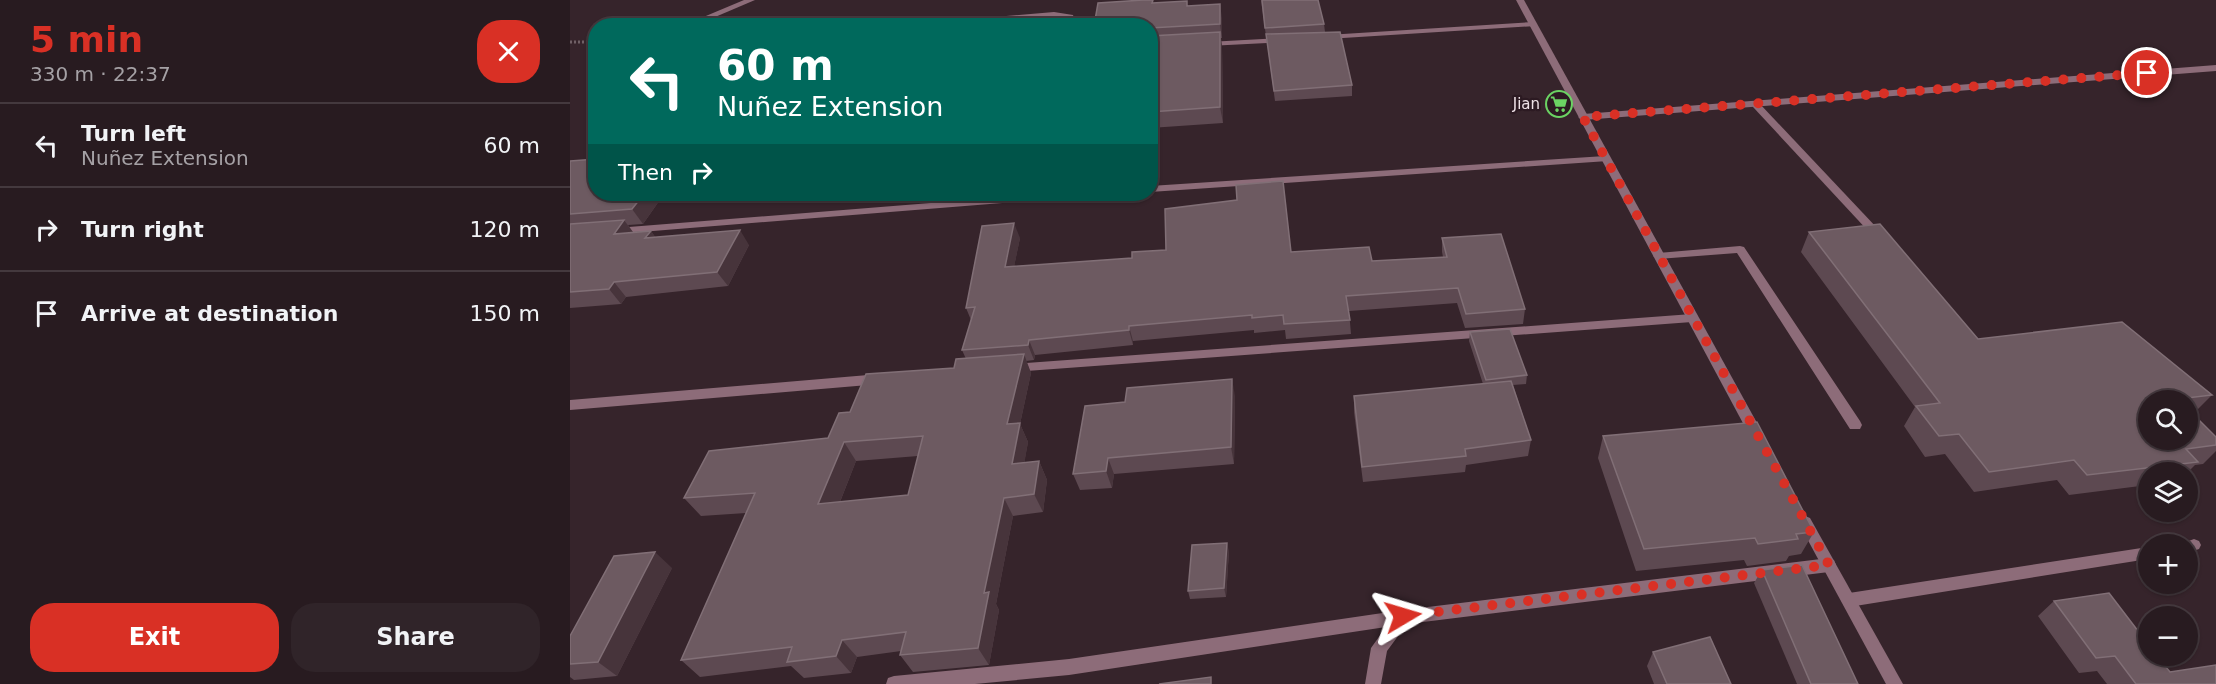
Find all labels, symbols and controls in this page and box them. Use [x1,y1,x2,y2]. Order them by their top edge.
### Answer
text: 5 min [30,19,143,60]
button: close [477,20,540,83]
text: 60 m [717,41,834,90]
icon: left [618,42,696,120]
pin [2121,47,2172,98]
icon: arrive [2130,56,2163,89]
text: 330 m · 22:37 [30,62,171,86]
supermarket icon: Jian [1544,89,1574,119]
text: Nuñez Extension [717,91,943,122]
place label: Jian [1512,95,1540,113]
text: Turn left [81,121,186,146]
icon: left [30,129,63,162]
text: 60 m [484,133,540,158]
text: Nuñez Extension [81,146,249,170]
icon: right [685,156,718,189]
text: Then [618,160,673,185]
icon: right [30,213,63,246]
text: Turn right [81,217,204,242]
text: 120 m [470,217,540,242]
icon: arrive [30,297,63,330]
text: Arrive at destination [81,301,338,326]
text: 150 m [470,301,540,326]
map controls [2138,390,2198,666]
button: search [2138,390,2198,450]
button: layers [2138,462,2198,522]
button: + [2138,534,2198,594]
position arrow [1371,584,1435,648]
button: Exit [30,603,279,672]
button: Share [291,603,540,672]
button: − [2138,606,2198,666]

